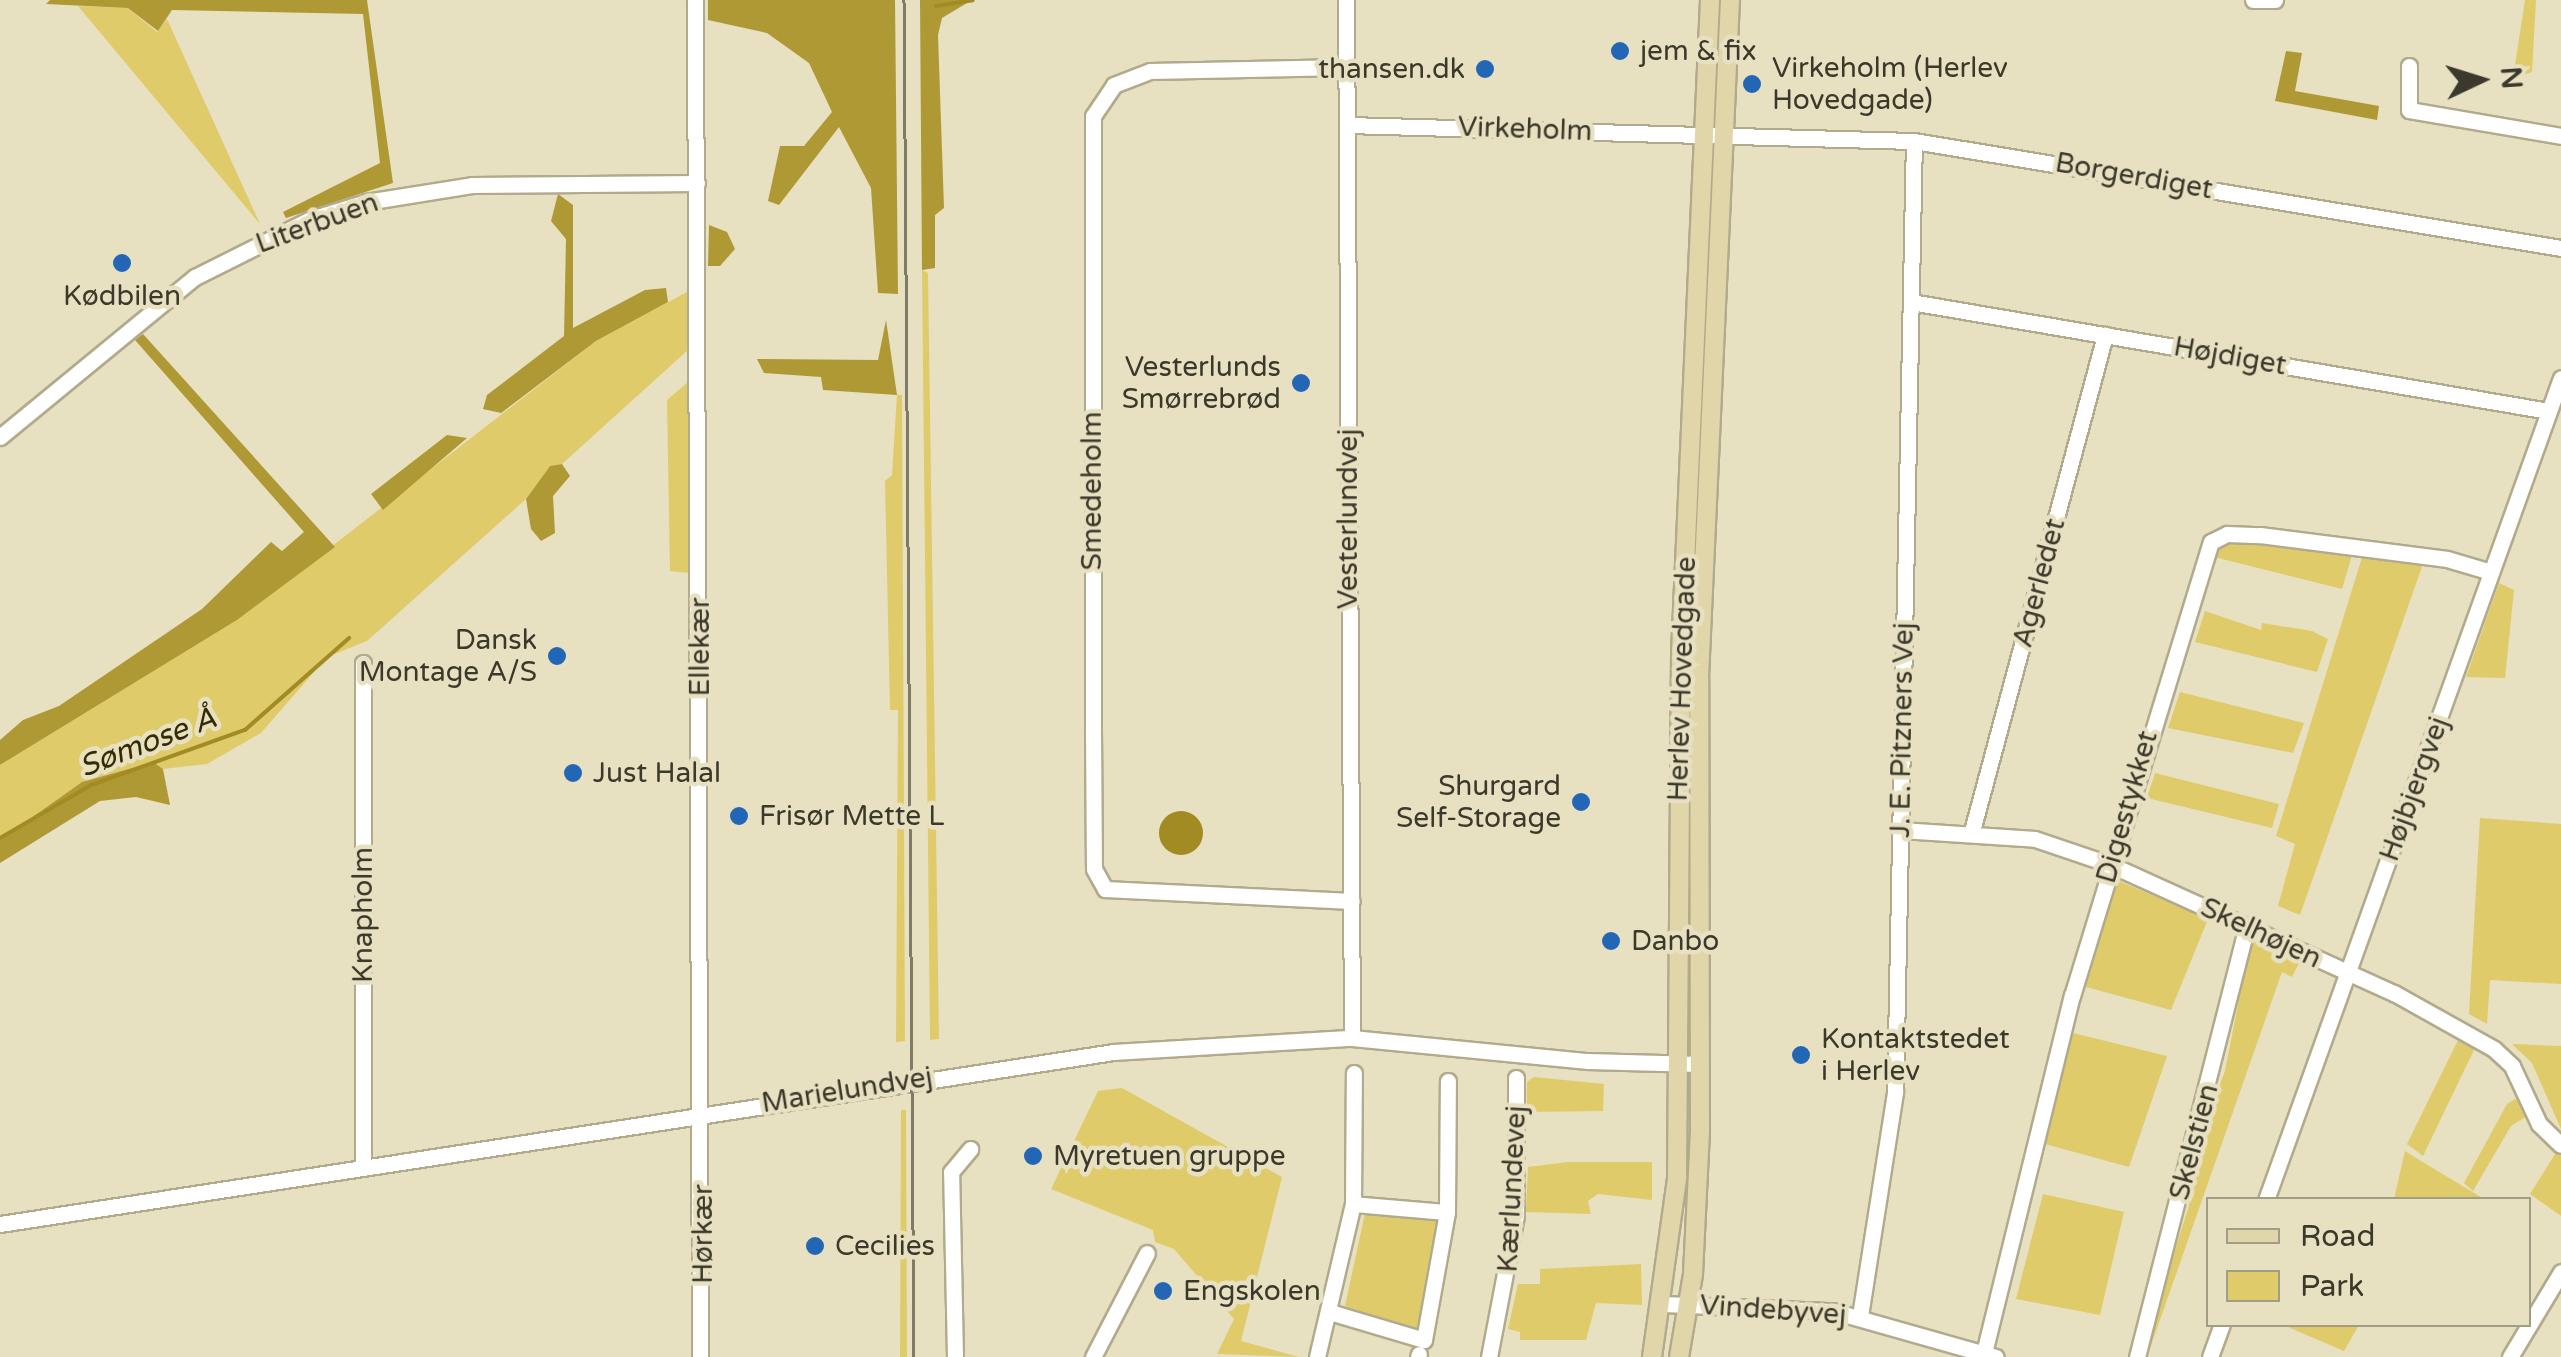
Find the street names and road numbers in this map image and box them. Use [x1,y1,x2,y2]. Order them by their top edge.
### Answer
street label: Virkeholm [1457,110,1593,148]
street label: Borgerdiget [2053,146,2215,206]
street label: Literbuen [251,185,383,261]
street label: Højdiget [2171,330,2289,382]
street label: Smedeholm [1075,412,1109,570]
street label: Vesterlundvej [1331,429,1365,609]
street label: Agerledet [2006,515,2072,651]
street label: Herlev Hovedgade [1661,556,1703,802]
street label: Ellekær [683,598,717,696]
street label: J. E. Pitzners Vej [1883,622,1921,838]
street label: Højbjergvej [2372,712,2456,866]
street label: Digestykket [2089,727,2165,887]
street label: Knapholm [346,847,380,983]
street label: Skelhøjen [2195,891,2327,975]
street label: Marielundvej [759,1060,935,1120]
street label: Skelstien [2162,1080,2226,1204]
street label: Kærlundevej [1491,1105,1533,1273]
street label: Hørkær [686,1184,720,1284]
street label: Vindebyvej [1699,1288,1847,1332]

